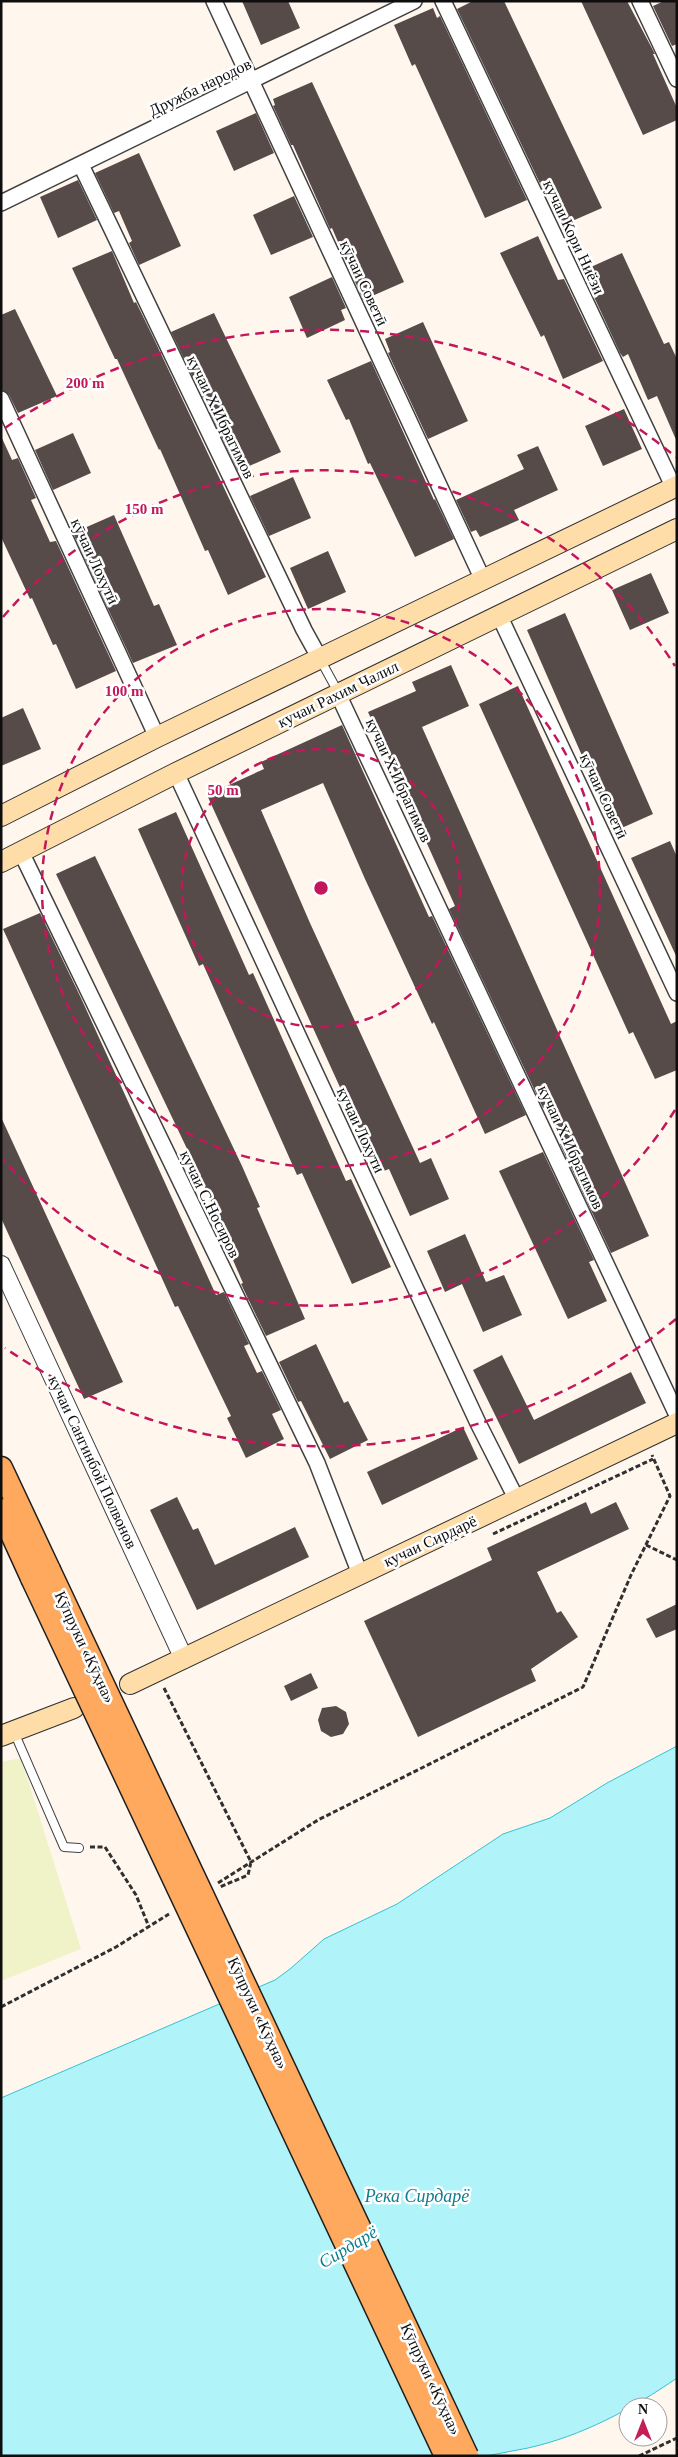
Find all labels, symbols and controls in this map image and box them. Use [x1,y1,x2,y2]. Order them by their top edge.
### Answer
street label: Дружба народов [146,55,255,120]
street label: кучаи Кори Ниёзи [539,177,608,298]
street label: кӯчаи Советӣ [336,238,391,329]
street label: кучаи Х.Ибрагимов [183,353,258,482]
text: 200 m [66,375,105,391]
text: 150 m [125,501,164,517]
street label: кӯчаи Лохутӣ [67,515,122,607]
street label: кучаи Рахим Чалил [275,657,402,731]
text: 100 m [105,683,144,699]
street label: кучаи Х.Ибрагимов [362,715,435,845]
street label: кӯчаи Советӣ [576,751,631,842]
text: 50 m [207,782,239,798]
centre of rings [312,879,330,897]
street label: кучаи Х.Ибрагимов [534,1082,607,1212]
street label: кучаи Лохути [333,1085,388,1176]
street label: кучаи С.Носиров [176,1148,244,1261]
street label: кучаи Сангинбой Полвонов [44,1373,141,1552]
street label: кучаи Сирдарё [381,1512,480,1571]
street label: Кӯпруки «Кӯҳна» [51,1588,118,1706]
street label: Кӯпруки «Кӯҳна» [224,1954,291,2072]
water label: Река Сирдарё [364,2186,470,2206]
water label: Сирдарё [315,2221,382,2272]
street label: Кӯпруки «Кӯҳна» [397,2320,464,2438]
north arrow [618,2397,668,2447]
text: N [638,2402,648,2417]

